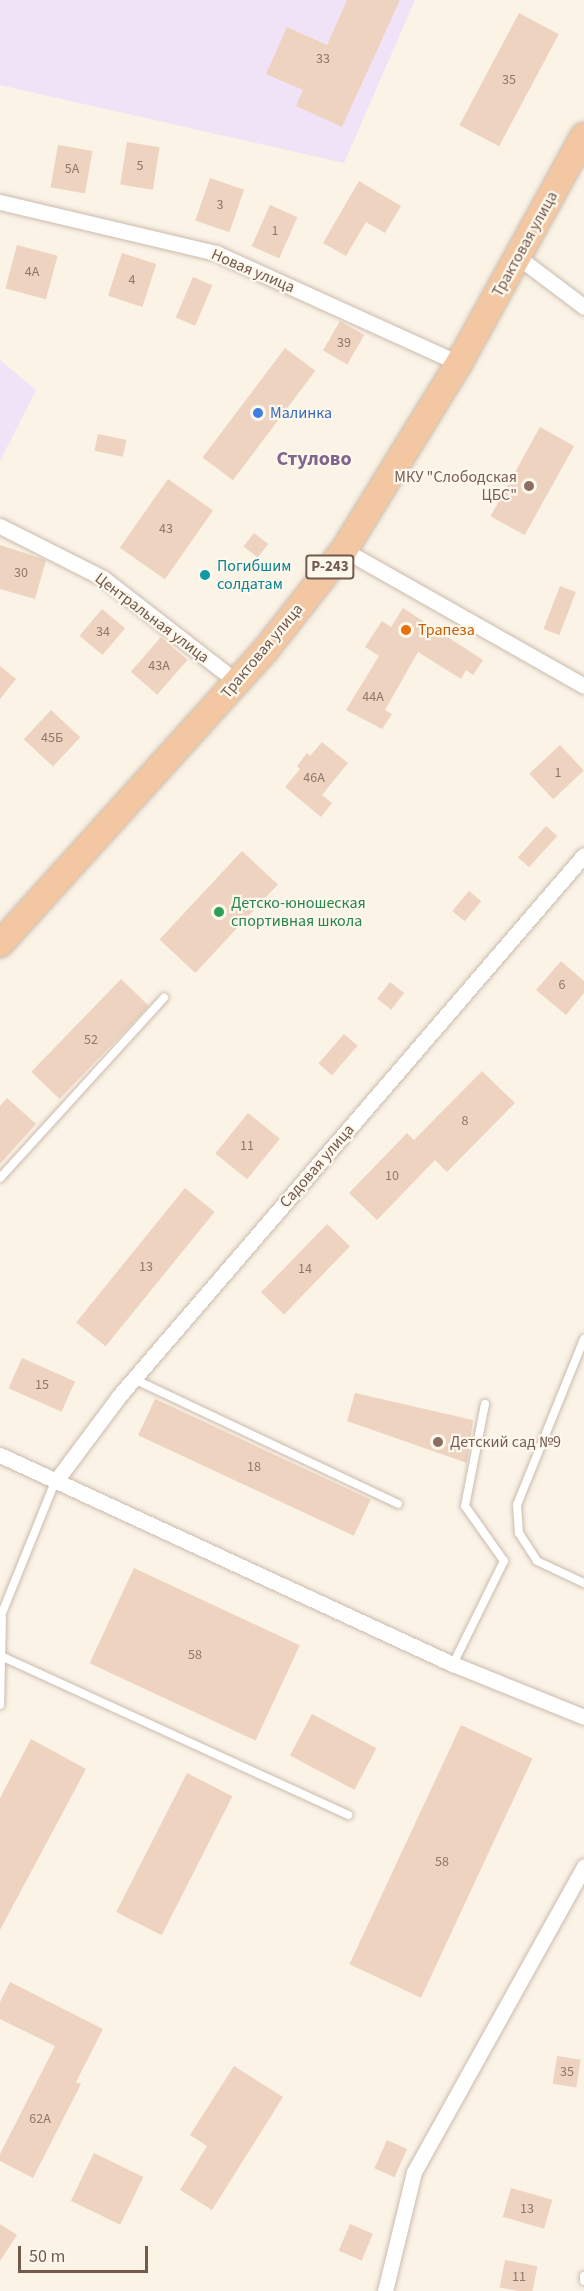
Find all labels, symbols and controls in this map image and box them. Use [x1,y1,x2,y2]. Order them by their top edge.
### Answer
house number: 33 [316,51,330,67]
house number: 35 [502,72,516,88]
house number: 5 [137,158,143,174]
house number: 5А [65,161,79,177]
street label: Трактовая улица [488,188,562,300]
house number: 3 [217,197,223,213]
house number: 1 [272,223,278,239]
street label: Новая улица [208,245,298,297]
house number: 4А [25,264,39,280]
house number: 4 [129,272,135,288]
house number: 39 [337,335,351,351]
place label: Малинка [270,403,332,423]
marker: Малинка [251,406,265,420]
district label: Стулово [276,447,352,471]
place label: МКУ "Слободская ЦБС" [394,467,517,505]
marker: МКУ "Слободская ЦБС" [522,479,536,493]
house number: 43 [159,521,173,537]
road number: Р-243 [304,555,356,579]
place label: Погибшим солдатам [217,556,291,594]
house number: 30 [14,565,28,581]
marker: Погибшим солдатам [198,568,212,582]
street label: Центральная улица [91,569,213,667]
street label: Трактовая улица [217,600,307,702]
place label: Трапеза [418,620,475,640]
marker: Трапеза [399,623,413,637]
house number: 34 [96,624,110,640]
house number: 43А [148,658,170,674]
house number: 44А [362,689,384,705]
house number: 45Б [41,730,63,746]
house number: 1 [555,765,561,781]
house number: 46А [303,770,325,786]
place label: Детско-юношеская спортивная школа [231,893,366,931]
marker: Детско-юношеская спортивная школа [212,905,226,919]
house number: 6 [559,977,565,993]
house number: 52 [84,1032,98,1048]
house number: 8 [462,1113,468,1129]
street label: Садовая улица [276,1120,358,1212]
house number: 11 [240,1138,254,1154]
house number: 10 [385,1168,399,1184]
house number: 13 [139,1259,153,1275]
house number: 14 [298,1261,312,1277]
house number: 15 [35,1377,49,1393]
place label: Детский сад №9 [450,1432,561,1452]
marker: Детский сад №9 [431,1435,445,1449]
house number: 18 [247,1459,261,1475]
house number: 58 [188,1647,202,1663]
house number: 58 [435,1854,449,1870]
house number: 35 [560,2064,574,2080]
house number: 62А [29,2111,51,2127]
house number: 13 [520,2201,534,2217]
scale bar [21,2234,152,2272]
text: 50 m [29,2244,65,2269]
house number: 11 [512,2269,526,2285]

